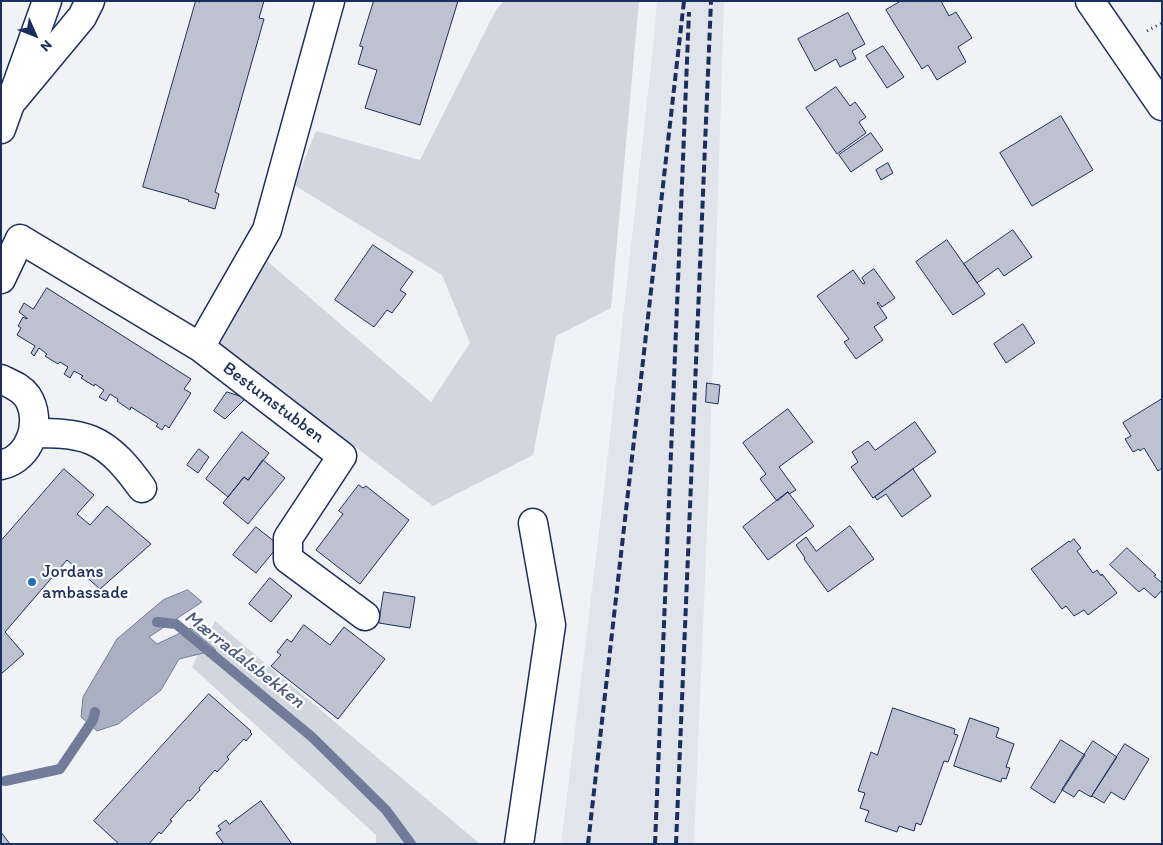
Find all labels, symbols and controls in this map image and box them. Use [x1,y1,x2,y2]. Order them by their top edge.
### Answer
north arrow [10,10,60,60]
text: N [37,36,56,55]
street label: Bestumstubben [218,358,328,448]
place label: Jordans ambassade [42,561,128,604]
marker: Jordans ambassade [26,576,38,588]
water label: Mærradalsbekken [180,606,308,714]

